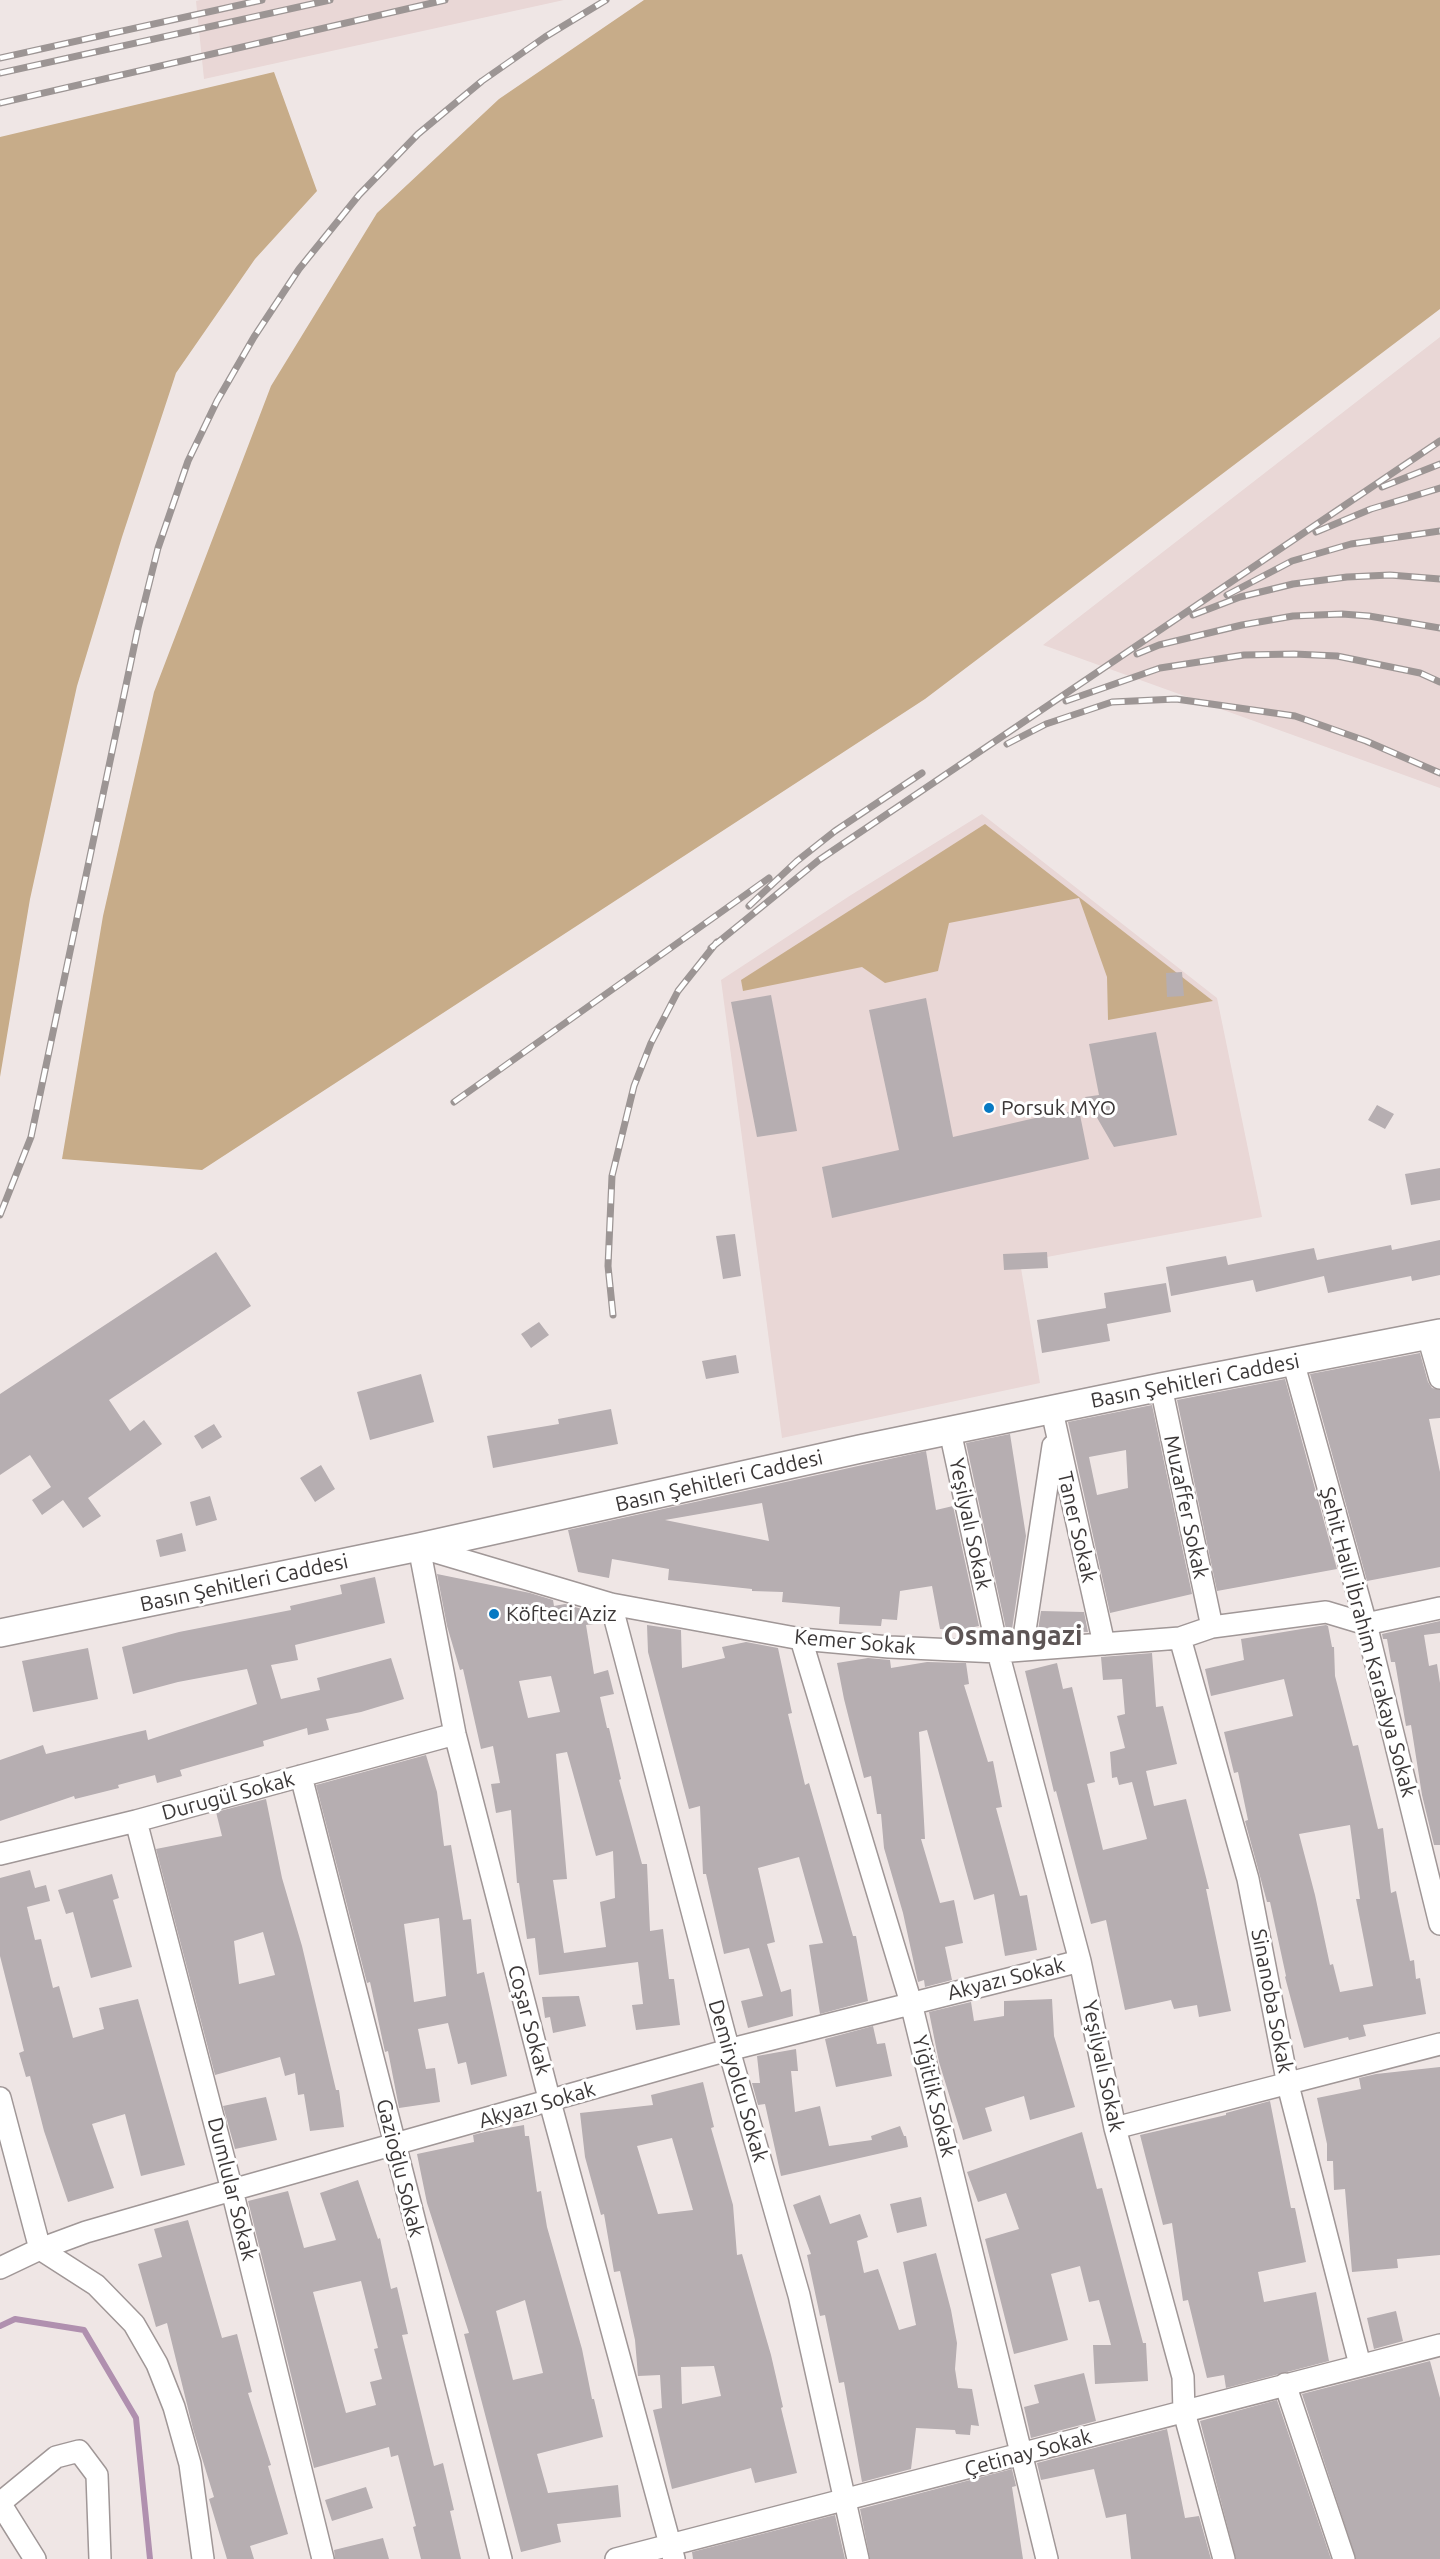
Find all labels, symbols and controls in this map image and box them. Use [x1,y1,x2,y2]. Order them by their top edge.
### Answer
place label: Porsuk MYO [1001,1095,1116,1121]
marker: Porsuk MYO [982,1101,996,1115]
street label: Basın Şehitleri Caddesi [1088,1348,1302,1414]
street label: Muzaffer Sokak [1158,1433,1214,1581]
street label: Basın Şehitleri Caddesi [613,1445,825,1517]
street label: Yeşilyalı Sokak [944,1456,996,1592]
street label: Taner Sokak [1052,1469,1102,1585]
street label: Şehit Halil İbrahim Karakaya Sokak [1314,1484,1422,1800]
street label: Basın Şehitleri Caddesi [138,1549,350,1617]
place label: Köfteci Aziz [506,1601,617,1627]
marker: Köfteci Aziz [487,1607,501,1621]
district label: Osmangazi [943,1620,1083,1652]
street label: Kemer Sokak [793,1624,917,1660]
street label: Durugül Sokak [159,1766,297,1826]
street label: Sinanoba Sokak [1246,1927,1298,2075]
street label: Akyazı Sokak [945,1952,1067,2006]
street label: Coşar Sokak [502,1962,556,2078]
street label: Demiryolcu Sokak [703,1997,773,2165]
street label: Yeşilyalı Sokak [1077,1998,1129,2134]
street label: Yiğitlik Sokak [907,2032,961,2160]
street label: Akyazı Sokak [476,2076,598,2134]
street label: Gazioğlu Sokak [371,2096,429,2240]
street label: Dumlular Sokak [202,2115,262,2263]
street label: Çetinay Sokak [962,2424,1094,2482]

